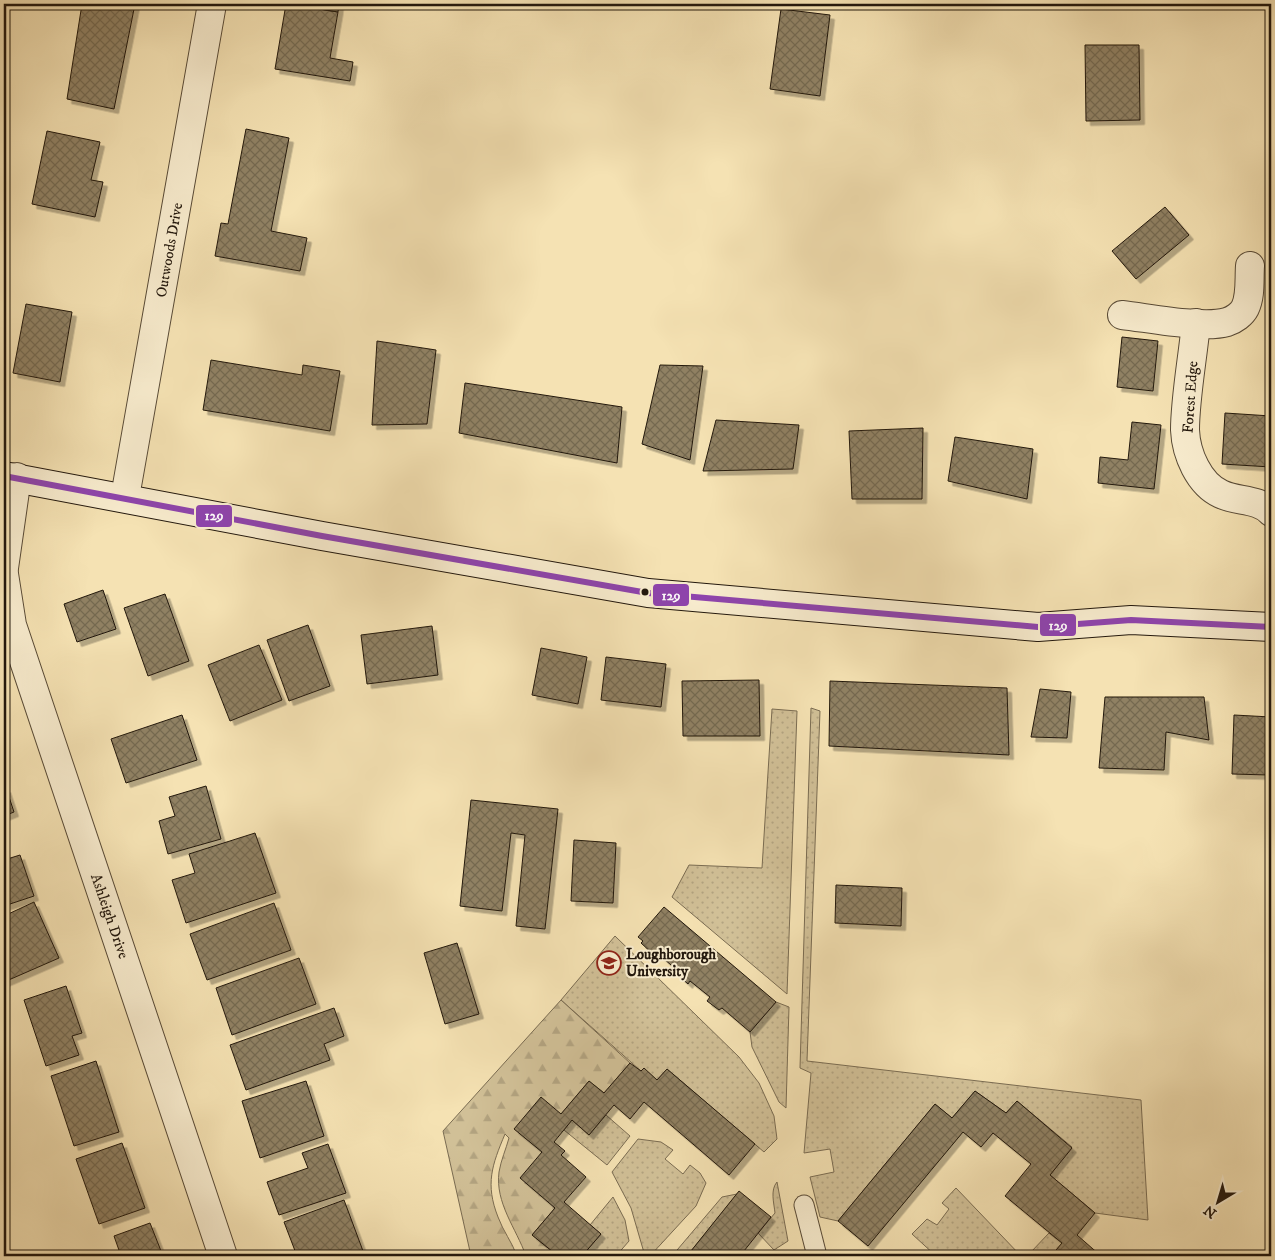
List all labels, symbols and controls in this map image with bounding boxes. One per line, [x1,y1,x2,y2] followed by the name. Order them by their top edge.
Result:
[152,201,187,299] street label: Outwoods Drive
[1178,360,1203,434] street label: Forest Edge
[195,504,233,528] line badge: 129
[204,507,224,525] text: 129
[652,583,690,607] line badge: 129
[640,587,650,597] unlabelled marker
[661,587,681,605] text: 129
[1039,613,1077,637] line badge: 129
[1048,617,1068,635] text: 129
[86,871,133,961] street label: Ashleigh Drive
[626,945,716,981] place label: Loughborough University
[596,950,622,976] school or university icon: Loughborough University
[1192,1178,1242,1228] north arrow
[1200,1201,1221,1222] text: N

